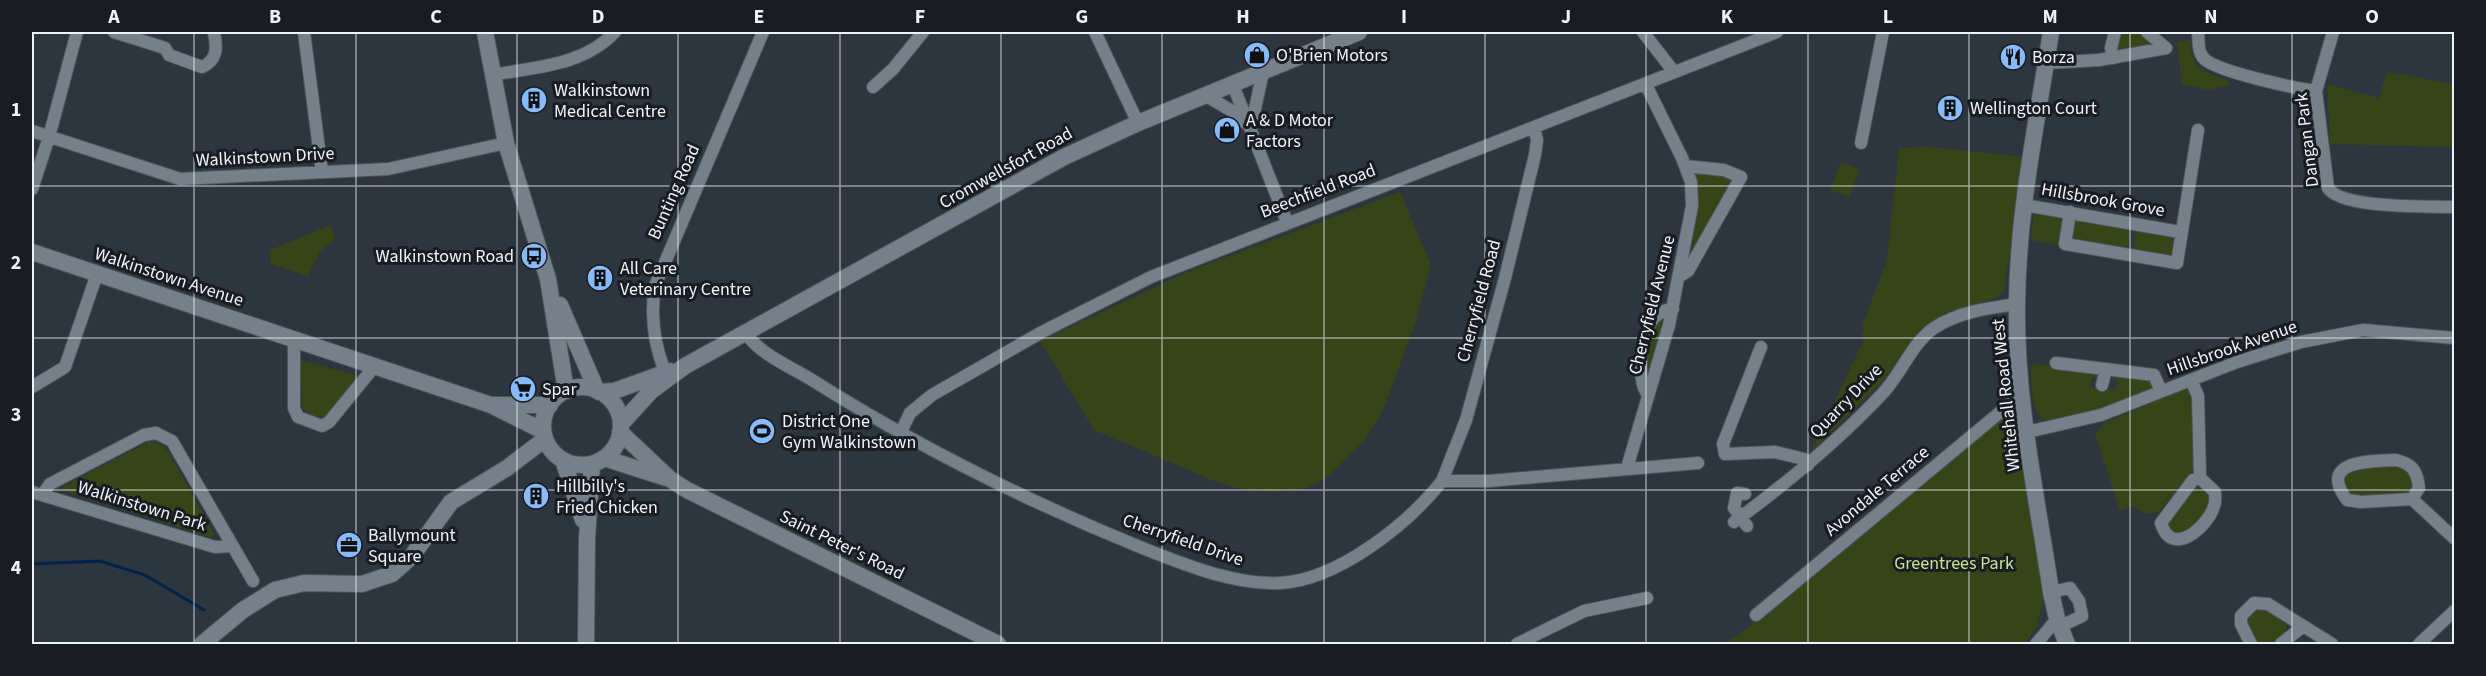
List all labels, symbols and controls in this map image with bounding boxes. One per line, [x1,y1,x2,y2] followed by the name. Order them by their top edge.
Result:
[107,3,120,31] text: A
[269,3,281,31] text: B
[430,3,442,31] text: C
[592,3,604,31] text: D
[754,3,764,31] text: E
[915,3,925,31] text: F
[1076,3,1088,31] text: G
[1236,3,1250,31] text: H
[1401,3,1407,31] text: I
[1561,3,1571,31] text: J
[1721,3,1734,31] text: K
[1883,3,1893,31] text: L
[2042,3,2058,31] text: M
[2204,3,2218,31] text: N
[2365,3,2379,31] text: O
[1242,40,1272,70] shop icon: O'Brien Motors
[1998,42,2028,72] restaurant icon: Borza
[1276,43,1388,68] place label: O'Brien Motors
[2032,45,2075,70] place label: Borza
[554,78,666,124] place label: Walkinstown Medical Centre
[519,85,549,115] building icon: Walkinstown Medical Centre
[2289,91,2325,189] street label: Dangan Park
[1935,93,1965,123] building icon: Wellington Court
[11,96,21,124] text: 1
[1970,96,2097,121] place label: Wellington Court
[1246,108,1334,154] place label: A & D Motor Factors
[1212,115,1242,145] shop icon: A & D Motor Factors
[935,121,1077,215] street label: Cromwellsfort Road
[642,140,706,244] street label: Bunting Road
[195,141,335,173] street label: Walkinstown Drive
[1257,157,1379,225] street label: Beechfield Road
[2039,177,2167,223] street label: Hillsbrook Grove
[1623,233,1681,377] street label: Cherryfield Avenue
[1451,237,1507,365] street label: Cherryfield Road
[91,241,247,313] street label: Walkinstown Avenue
[519,241,549,271] bus stop icon: Walkinstown Road
[376,244,514,269] place label: Walkinstown Road
[11,249,21,277] text: 2
[620,256,751,302] place label: All Care Veterinary Centre
[585,263,615,293] building icon: All Care Veterinary Centre
[2163,314,2301,382] street label: Hillsbrook Avenue
[1986,317,2026,473] street label: Whitehall Road West
[1804,358,1888,444] street label: Quarry Drive
[508,374,538,404] supermarket icon: Spar
[542,377,577,402] place label: Spar
[11,401,21,429] text: 3
[782,409,916,455] place label: District One Gym Walkinstown
[747,416,777,446] sports icon: District One Gym Walkinstown
[1820,440,1935,542] street label: Avondale Terrace
[556,474,658,520] place label: Hillbilly's Fried Chicken
[75,475,210,537] street label: Walkinstown Park
[521,481,551,511] building icon: Hillbilly's Fried Chicken
[775,504,909,586] street label: Saint Peter's Road
[1119,508,1247,572] street label: Cherryfield Drive
[368,523,456,569] place label: Ballymount Square
[334,530,364,560] office icon: Ballymount Square
[1894,551,2014,576] park label: Greentrees Park
[11,554,22,582] text: 4

